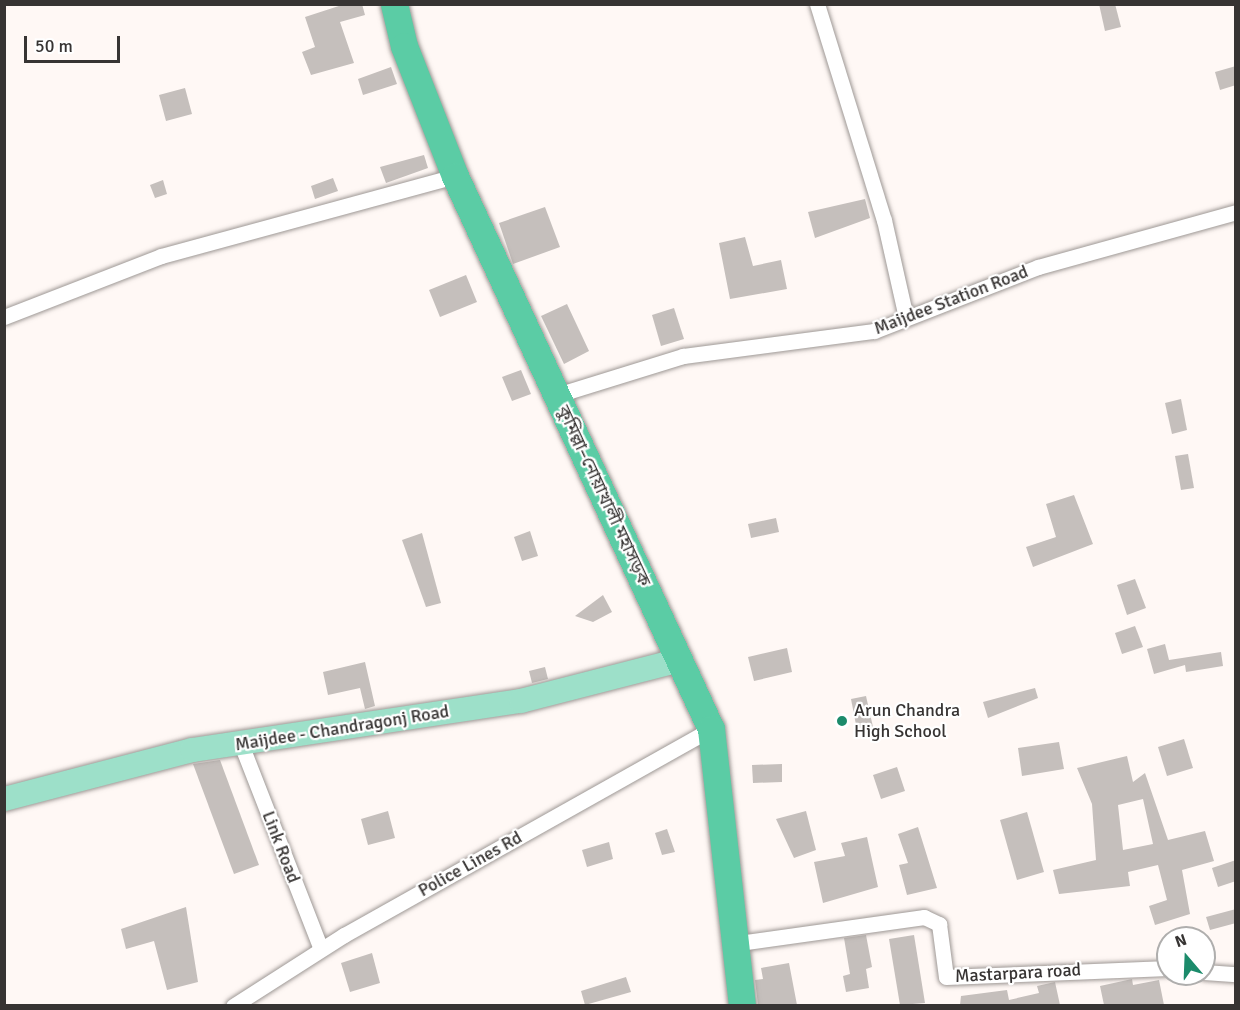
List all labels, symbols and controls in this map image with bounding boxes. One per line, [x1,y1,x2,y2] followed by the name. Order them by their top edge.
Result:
[27,24,123,62] scale bar
[35,35,73,57] text: 50 m
[871,261,1031,339] street label: Maijdee Station Road
[553,402,655,590] street label: কুমিল্লা–নোয়াখালী মহাসড়ক
[234,700,450,756] street label: Maijdee - Chandragonj Road
[854,700,960,742] place label: Arun Chandra High School
[835,714,849,728] marker: Arun Chandra High School
[257,808,305,886] street label: Link Road
[414,827,526,901] street label: Police Lines Rd
[1156,926,1216,986] north arrow
[1172,930,1189,952] text: N
[954,959,1082,987] street label: Mastarpara road

